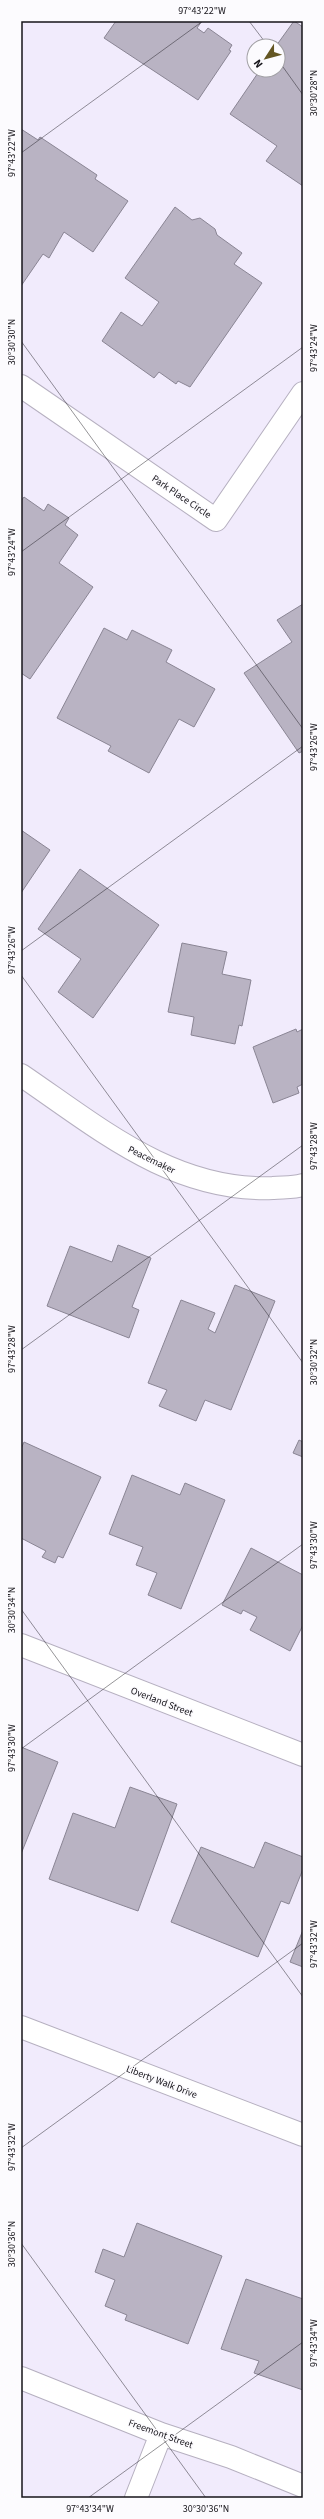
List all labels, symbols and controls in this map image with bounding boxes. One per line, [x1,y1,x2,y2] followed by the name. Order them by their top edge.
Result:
[178,4,226,18] text: 97°43'22"W
[246,38,286,78] north arrow
[250,56,267,71] text: N
[307,70,321,116] text: 30°30'28"N
[5,129,19,177] text: 97°43'22"W
[5,319,19,365] text: 30°30'30"N
[307,324,321,372] text: 97°43'24"W
[149,472,214,522] street label: Park Place Circle
[5,528,19,576] text: 97°43'24"W
[307,723,321,771] text: 97°43'26"W
[5,926,19,974] text: 97°43'26"W
[307,1122,321,1170] text: 97°43'28"W
[126,1142,178,1178] street label: Peacemaker
[5,1325,19,1373] text: 97°43'28"W
[307,1339,321,1385] text: 30°30'32"N
[307,1521,321,1569] text: 97°43'30"W
[5,1587,19,1633] text: 30°30'34"N
[129,1684,195,1720] street label: Overland Street
[5,1724,19,1772] text: 97°43'30"W
[307,1920,321,1968] text: 97°43'32"W
[124,2062,199,2102] street label: Liberty Walk Drive
[5,2123,19,2171] text: 97°43'32"W
[5,2221,19,2267] text: 30°30'36"N
[307,2319,321,2367] text: 97°43'34"W
[126,2416,195,2452] street label: Freemont Street
[66,2502,114,2516] text: 97°43'34"W
[183,2502,229,2516] text: 30°30'36"N

